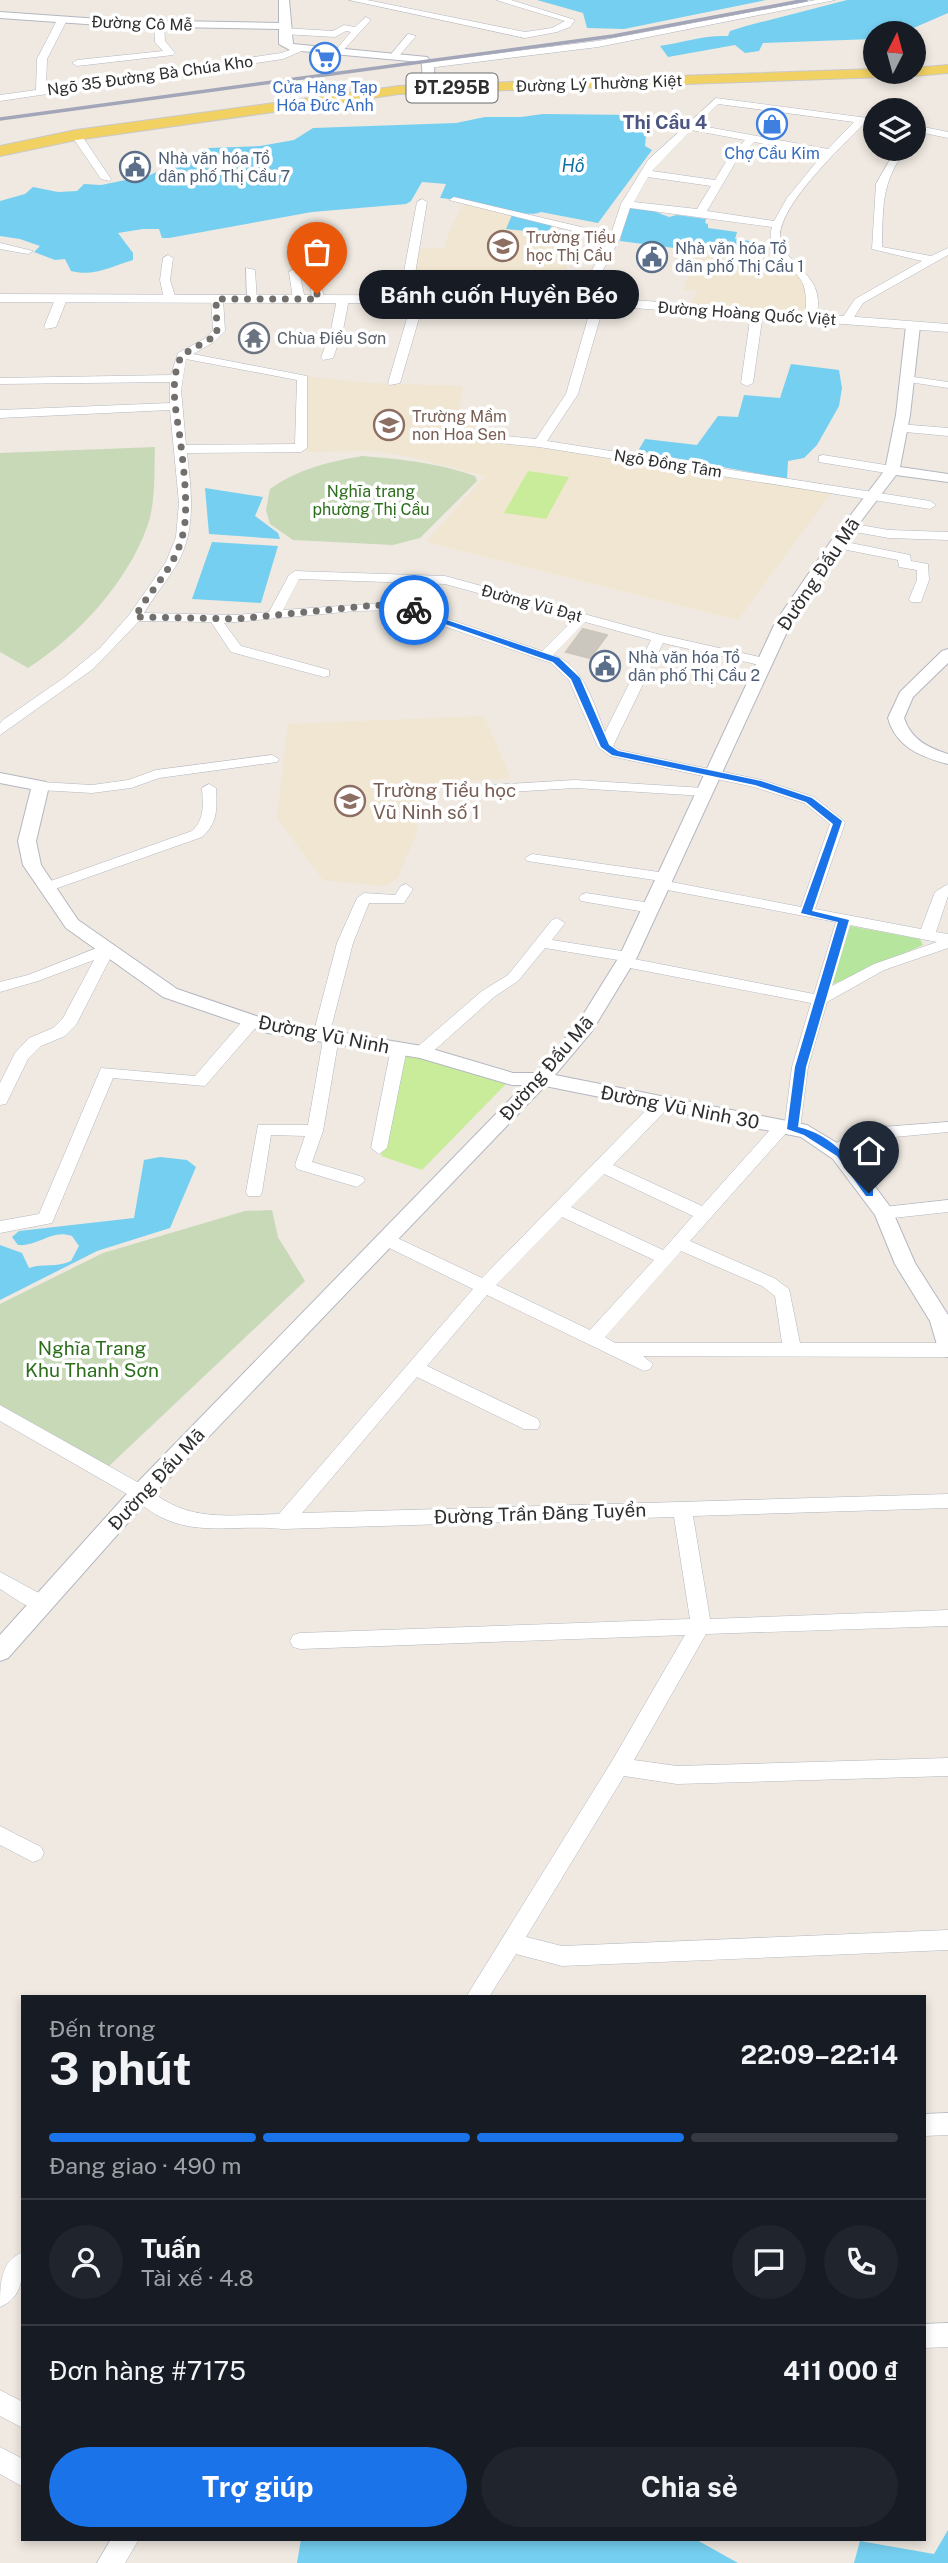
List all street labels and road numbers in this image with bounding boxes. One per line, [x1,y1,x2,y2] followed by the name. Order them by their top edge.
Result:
[91,12,193,35] street label: Đường Cô Mễ
[46,52,254,99] street label: Ngõ 35 Đường Bà Chúa Kho
[516,71,683,96] street label: Đường Lý Thường Kiệt
[406,74,498,102] road number: ĐT.295B
[657,298,837,329] street label: Đường Hoàng Quốc Việt
[613,446,723,481] street label: Ngõ Đồng Tâm
[772,514,864,634] street label: Đường Đấu Mã
[479,581,584,626] street label: Đường Vũ Đạt
[256,1010,392,1058] street label: Đường Vũ Ninh
[495,1011,597,1125] street label: Đường Đấu Mã
[599,1081,761,1133] street label: Đường Vũ Ninh 30
[103,1424,209,1534] street label: Đường Đấu Mã
[433,1498,647,1528] street label: Đường Trần Đăng Tuyển

